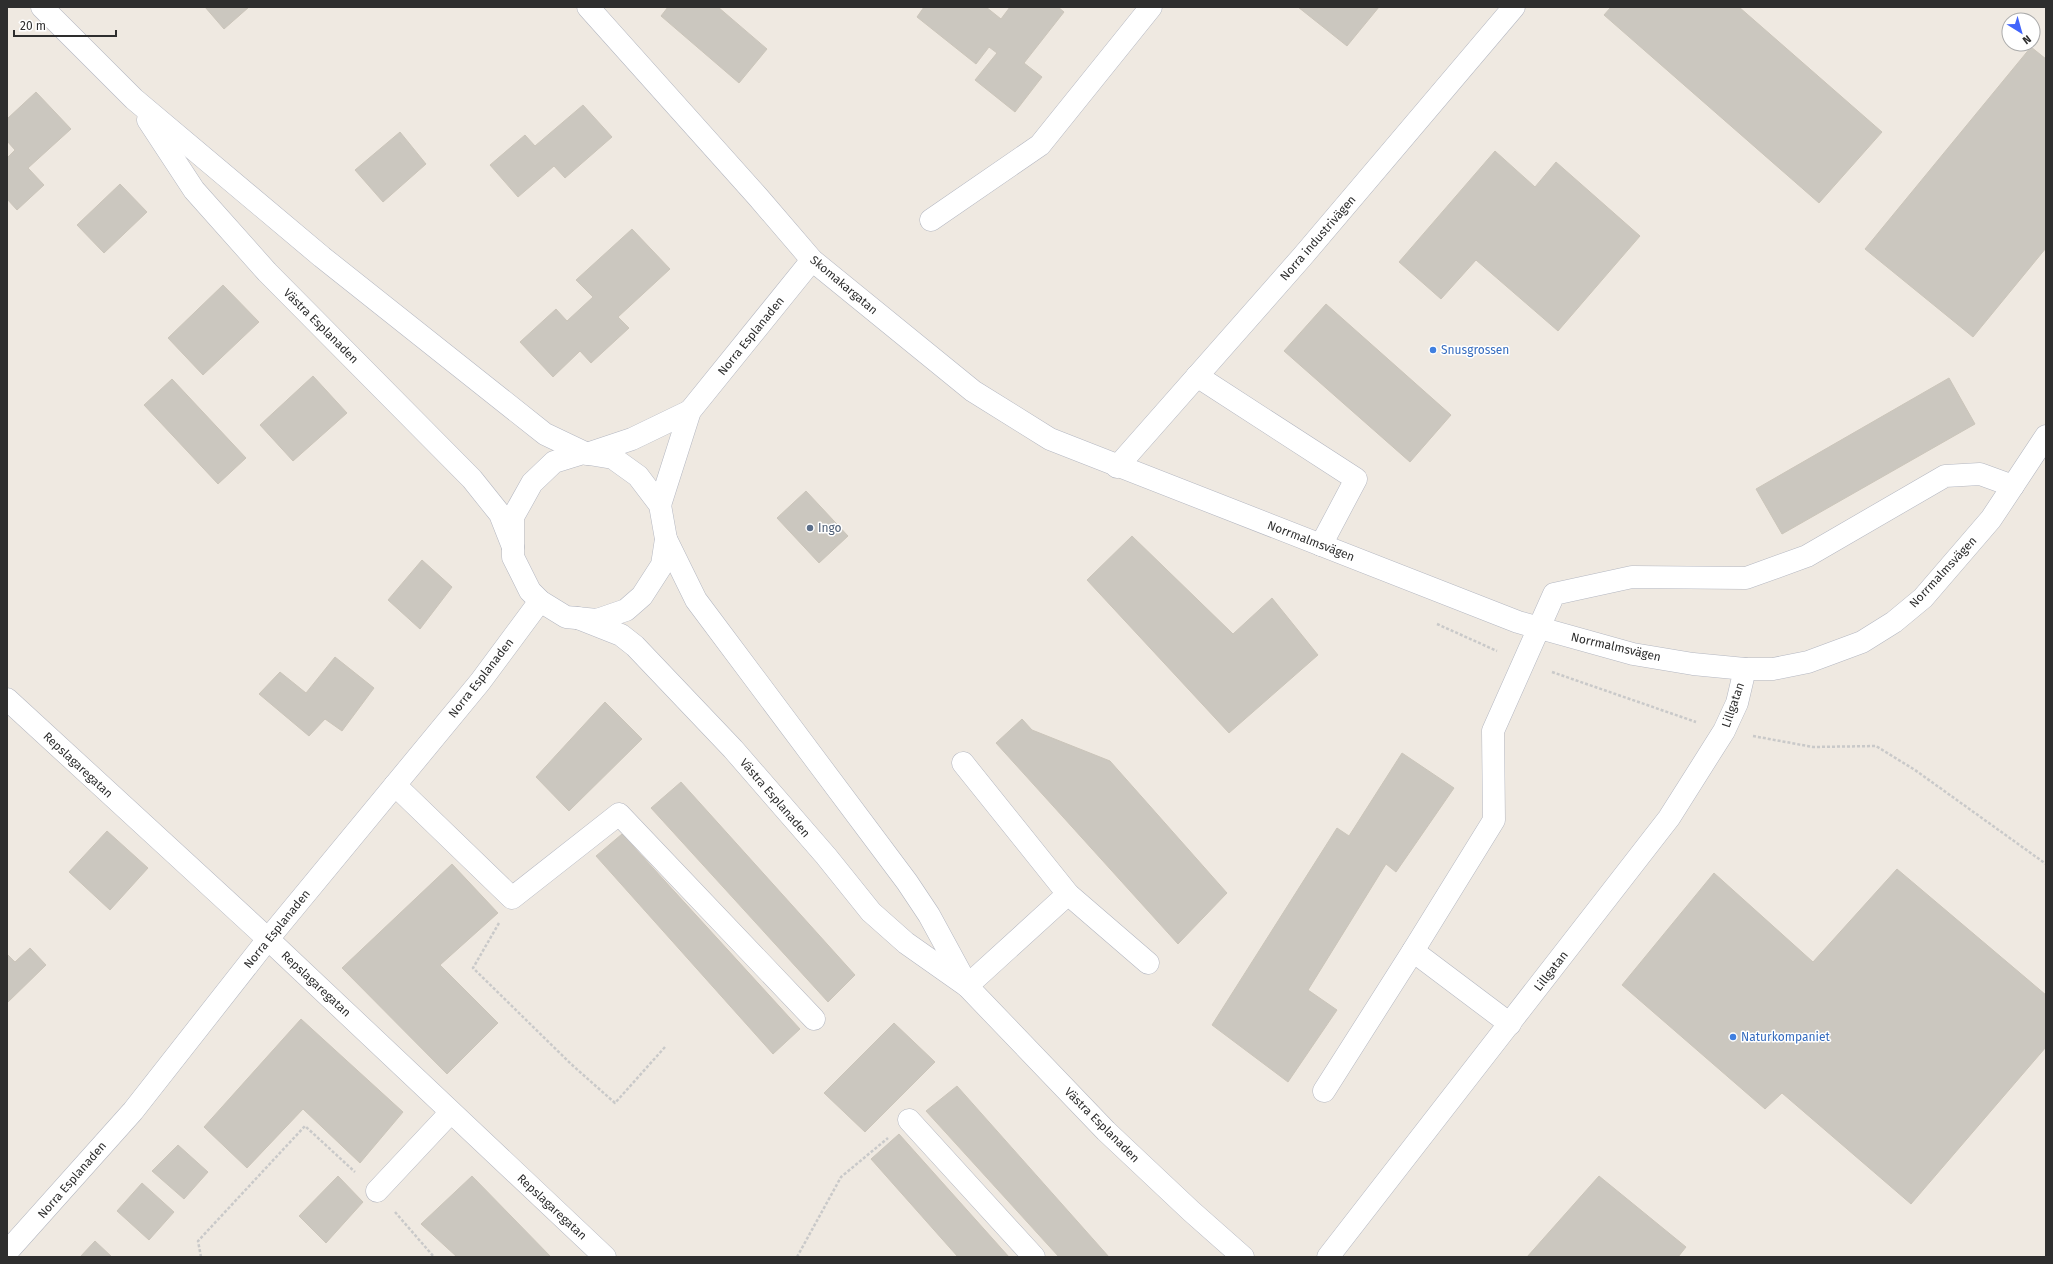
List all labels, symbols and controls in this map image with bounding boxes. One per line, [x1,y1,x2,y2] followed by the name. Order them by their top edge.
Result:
[14,12,116,38] scale bar
[2001,12,2041,52] north arrow
[20,19,46,33] text: 20 m
[2020,32,2034,47] text: N
[1277,193,1359,283] street label: Norra industrivägen
[807,253,881,317] street label: Skomakargatan
[281,286,361,366] street label: Västra Esplanaden
[715,294,787,378] street label: Norra Esplanaden
[1441,343,1509,357] place label: Snusgrossen
[1428,345,1438,355] marker: Snusgrossen
[1265,518,1357,564] street label: Norrmalmsvägen
[818,521,842,535] place label: Ingo
[805,523,815,533] marker: Ingo
[1906,534,1980,610] street label: Norrmalmsvägen
[1570,630,1662,664] street label: Norrmalmsvägen
[446,635,516,721] street label: Norra Esplanaden
[1719,681,1747,729] street label: Lillgatan
[40,729,116,801] street label: Repslagaregatan
[737,756,813,840] street label: Västra Esplanaden
[241,887,313,971] street label: Norra Esplanaden
[278,948,354,1020] street label: Repslagaregatan
[1531,948,1571,994] street label: Lillgatan
[1741,1030,1830,1044] place label: Naturkompaniet
[1728,1032,1738,1042] marker: Naturkompaniet
[1062,1085,1142,1165] street label: Västra Esplanaden
[35,1139,109,1221] street label: Norra Esplanaden
[514,1171,590,1243] street label: Repslagaregatan

